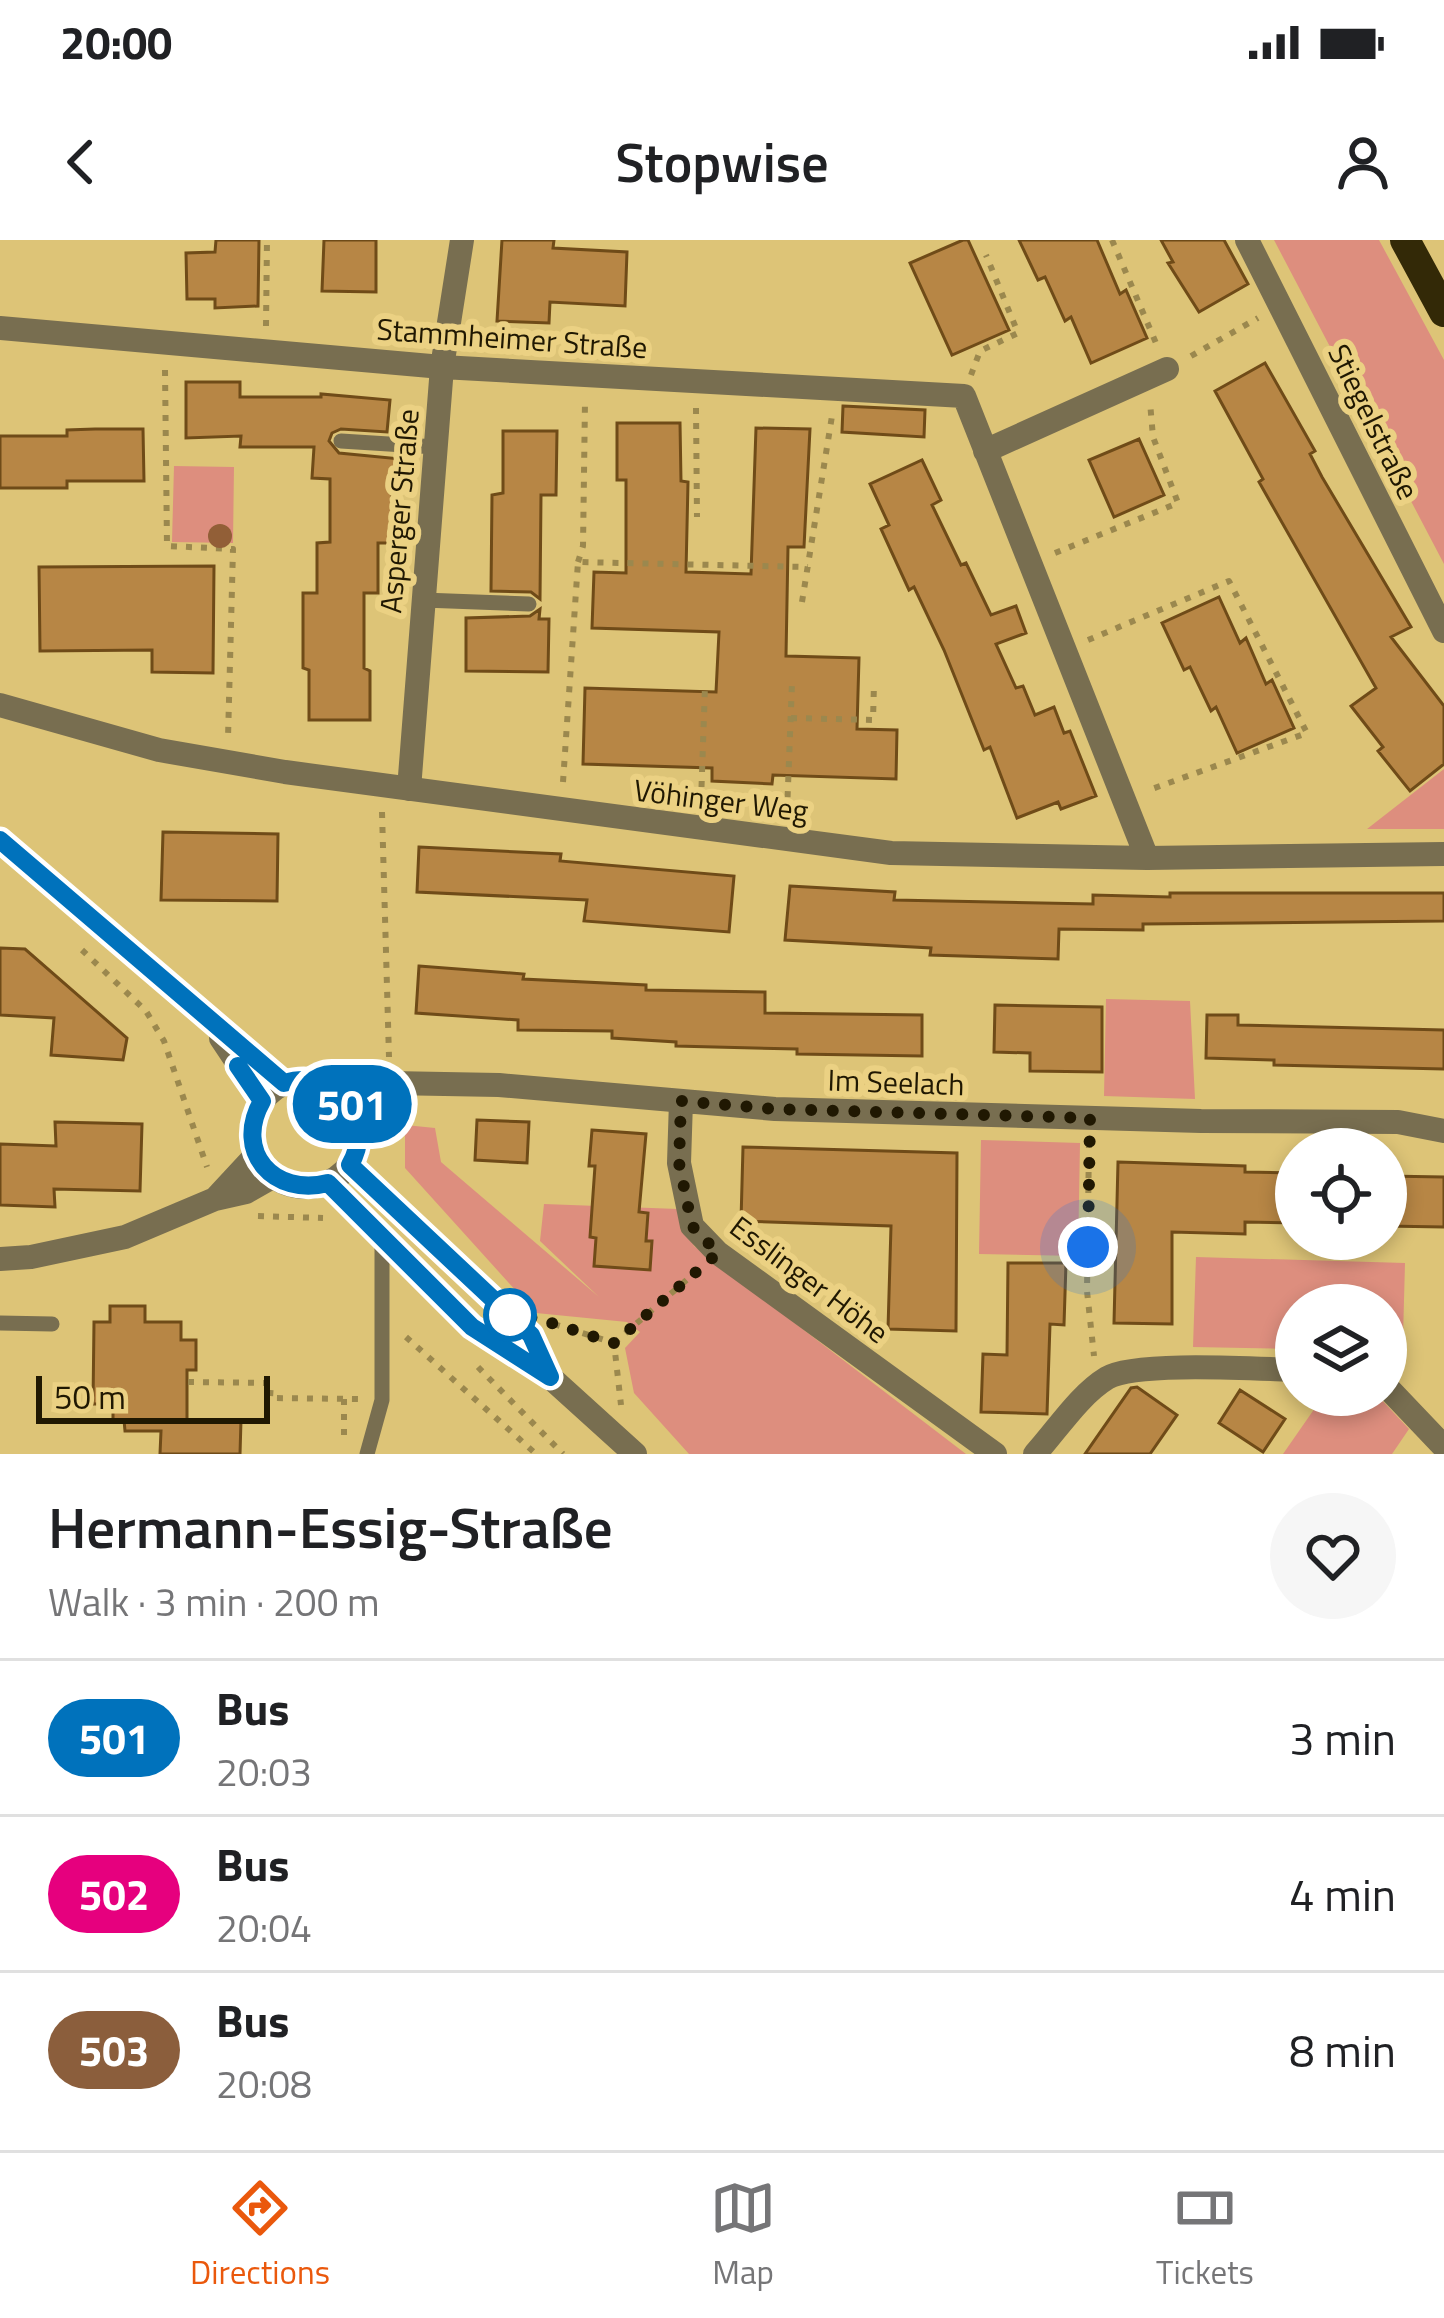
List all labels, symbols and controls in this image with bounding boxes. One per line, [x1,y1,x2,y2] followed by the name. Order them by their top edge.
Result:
[60,8,172,76] text: 20:00
[615,121,829,203] text: Stopwise
[48,129,114,195] icon: back
[1330,129,1396,195] icon: person
[375,306,649,370] street label: Stammheimer Straße
[1316,336,1431,507] street label: Stiegelstraße
[367,407,431,615] street label: Asperger Straße
[631,767,811,834] street label: Vöhinger Weg
[827,1057,965,1107] street label: Im Seelach
[283,1065,421,1143] line badge: 501
[317,1072,387,1136] text: 501
[1275,1128,1407,1416] map controls
[1275,1128,1407,1260] button: locate
[720,1204,899,1354] street label: Esslinger Höhe
[1058,1217,1118,1277] your location
[1275,1284,1407,1416] button: layers
[485,1290,535,1340] unlabelled marker
[36,1370,270,1423] scale bar
[54,1372,126,1422] text: 50 m
[48,1483,613,1570] text: Hermann-Essig-Straße
[1270,1493,1396,1619] button: heart
[48,1572,380,1631] text: Walk · 3 min · 200 m
[216,1674,290,1742] text: Bus
[1289,1704,1396,1772] text: 3 min
[79,1706,149,1770] text: 501
[216,1742,312,1801] text: 20:03
[216,1830,290,1898] text: Bus
[1289,1860,1396,1928] text: 4 min
[79,1862,149,1926] text: 502
[216,1898,312,1957] text: 20:04
[216,1986,290,2054] text: Bus
[1289,2016,1396,2084] text: 8 min
[79,2018,149,2082] text: 503
[216,2054,312,2113] text: 20:08
[190,2175,330,2297] tab: Directions
[710,2175,776,2297] tab: Map
[1156,2175,1254,2297] tab: Tickets

